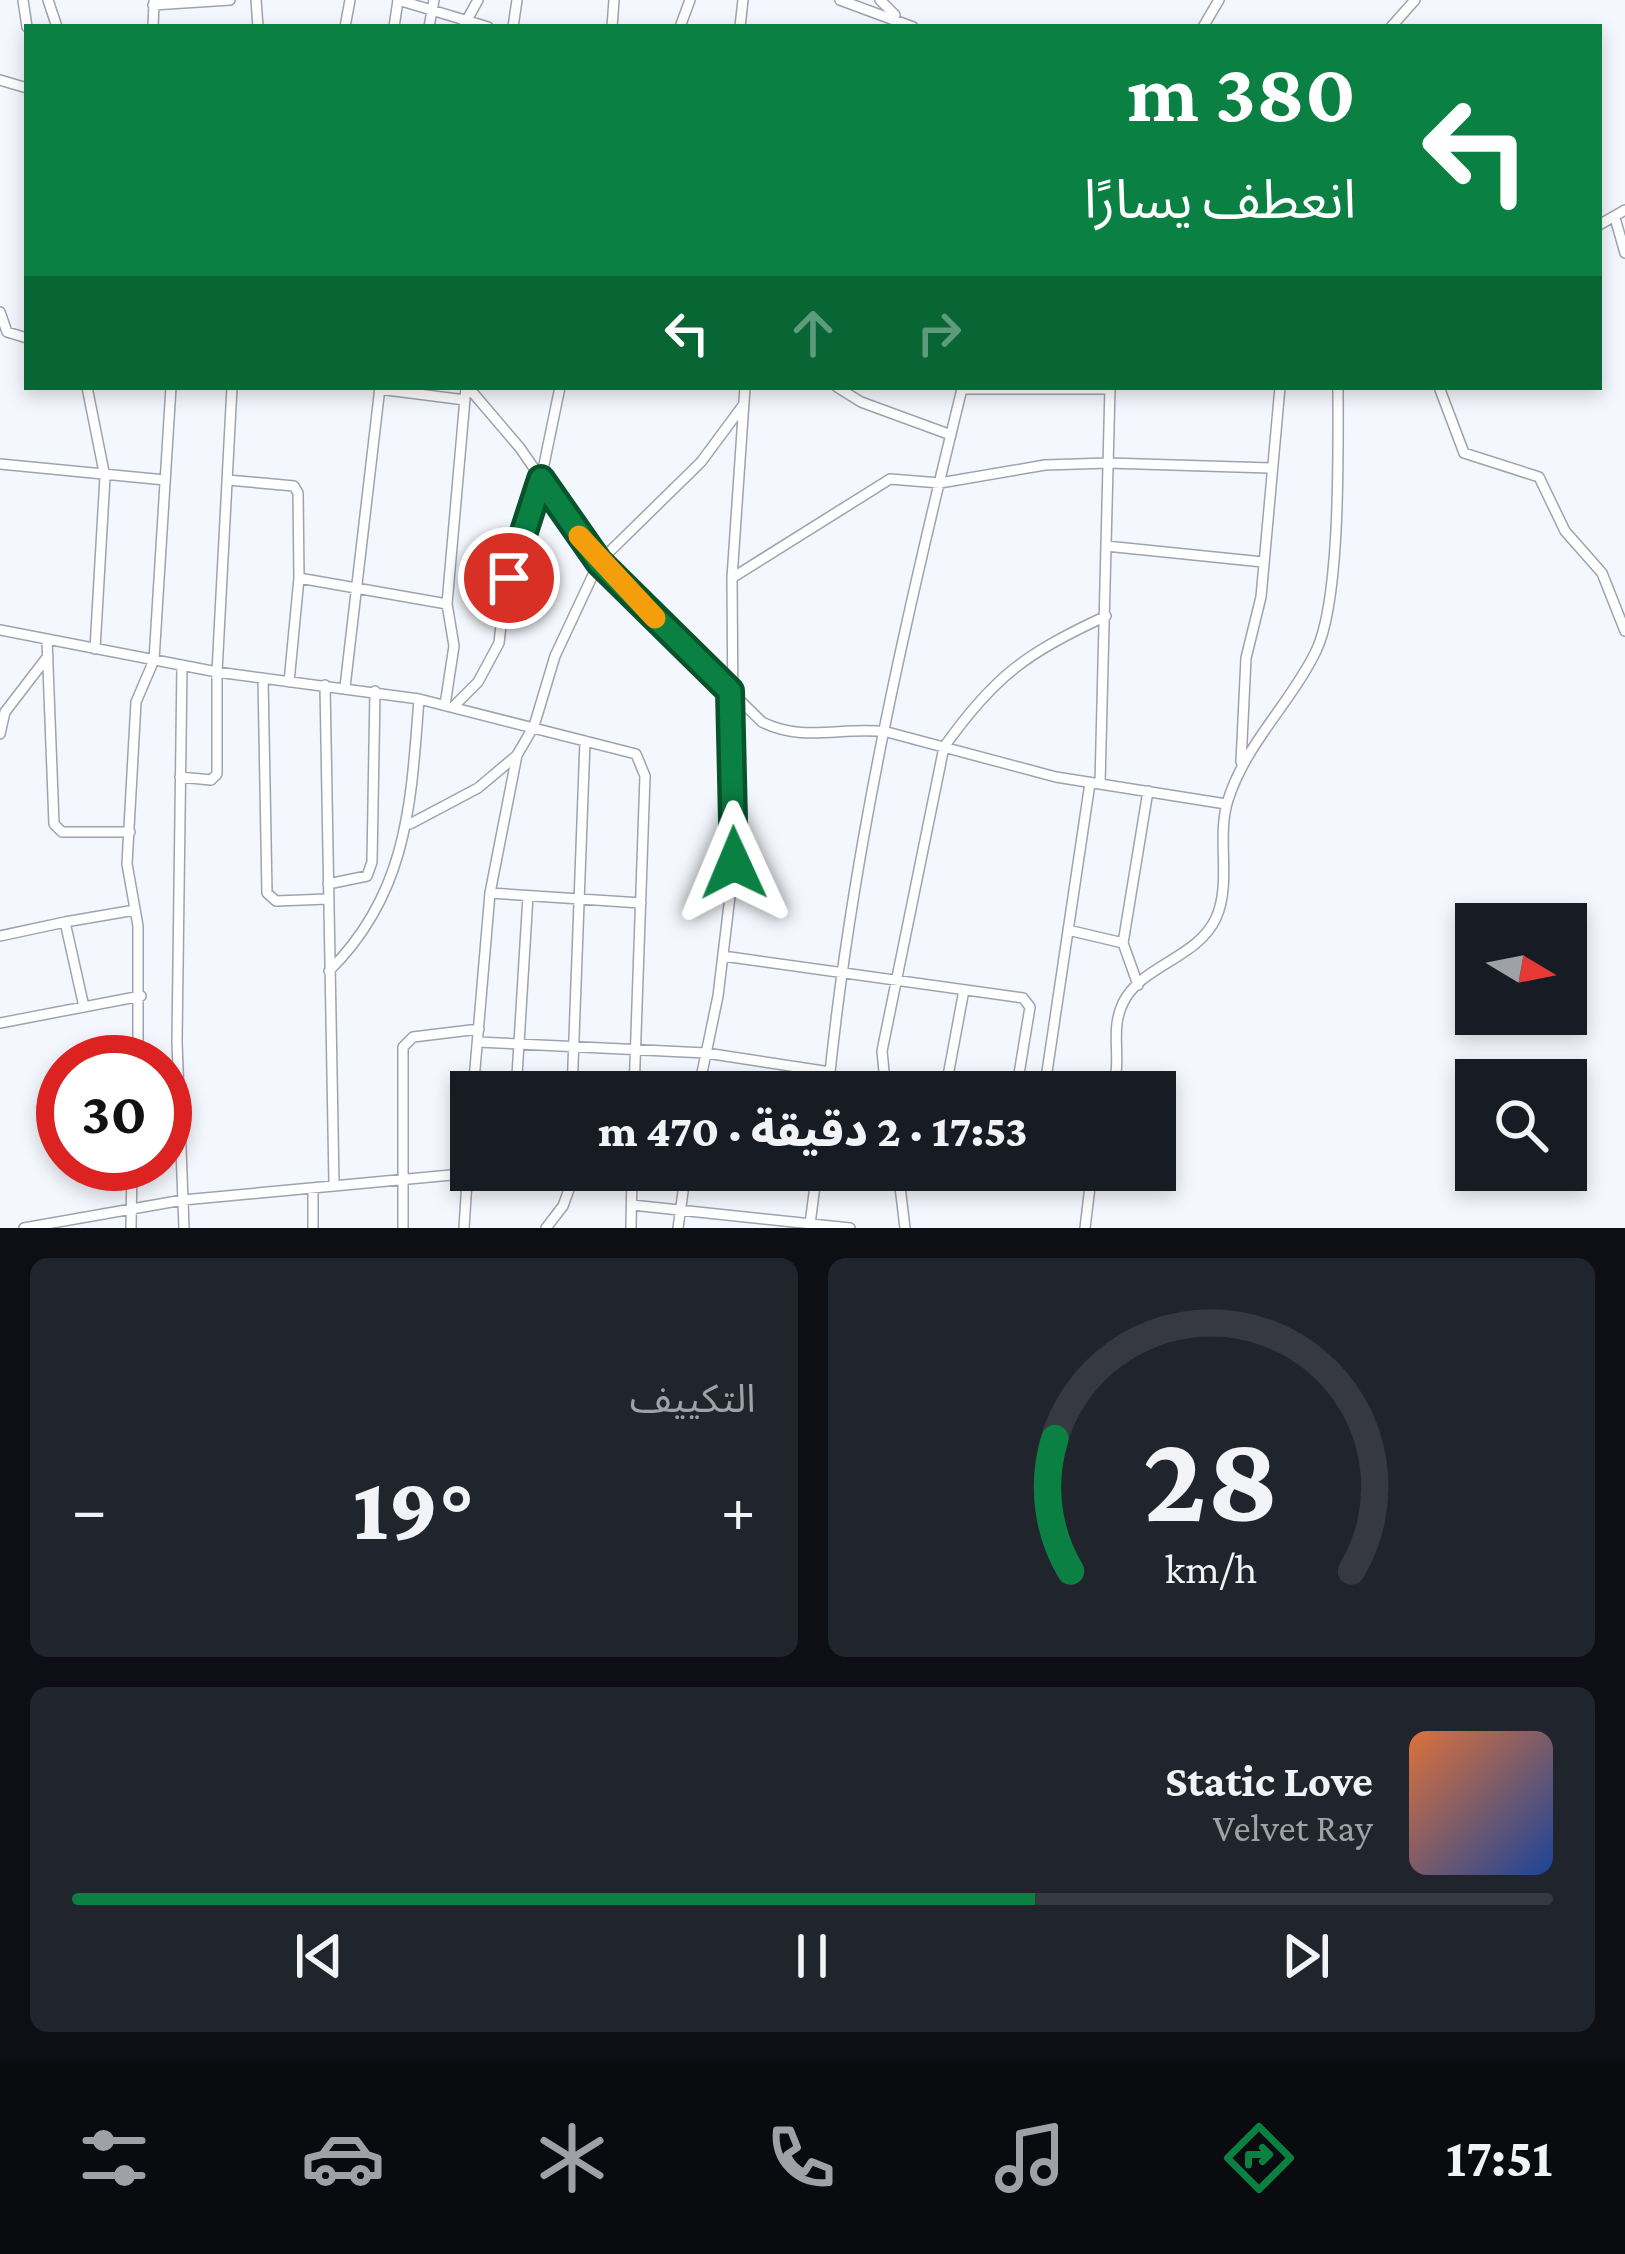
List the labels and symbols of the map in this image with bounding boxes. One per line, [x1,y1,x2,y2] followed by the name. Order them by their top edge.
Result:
[458,527,560,629] pin
[671,800,797,926] position arrow
[1455,903,1587,1035] north arrow
[36,1035,192,1191] speed limit sign: 30

